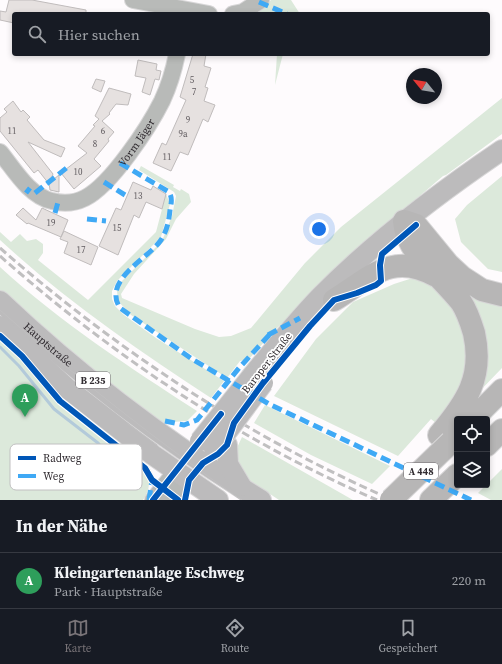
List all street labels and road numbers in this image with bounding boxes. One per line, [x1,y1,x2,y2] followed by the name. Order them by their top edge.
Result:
[114,115,158,170] street label: Vorm Jäger
[20,319,76,370] street label: Hauptstraße
[238,329,296,397] street label: Baroper Straße
[76,372,110,388] road number: B 235
[404,463,438,479] road number: A 448

